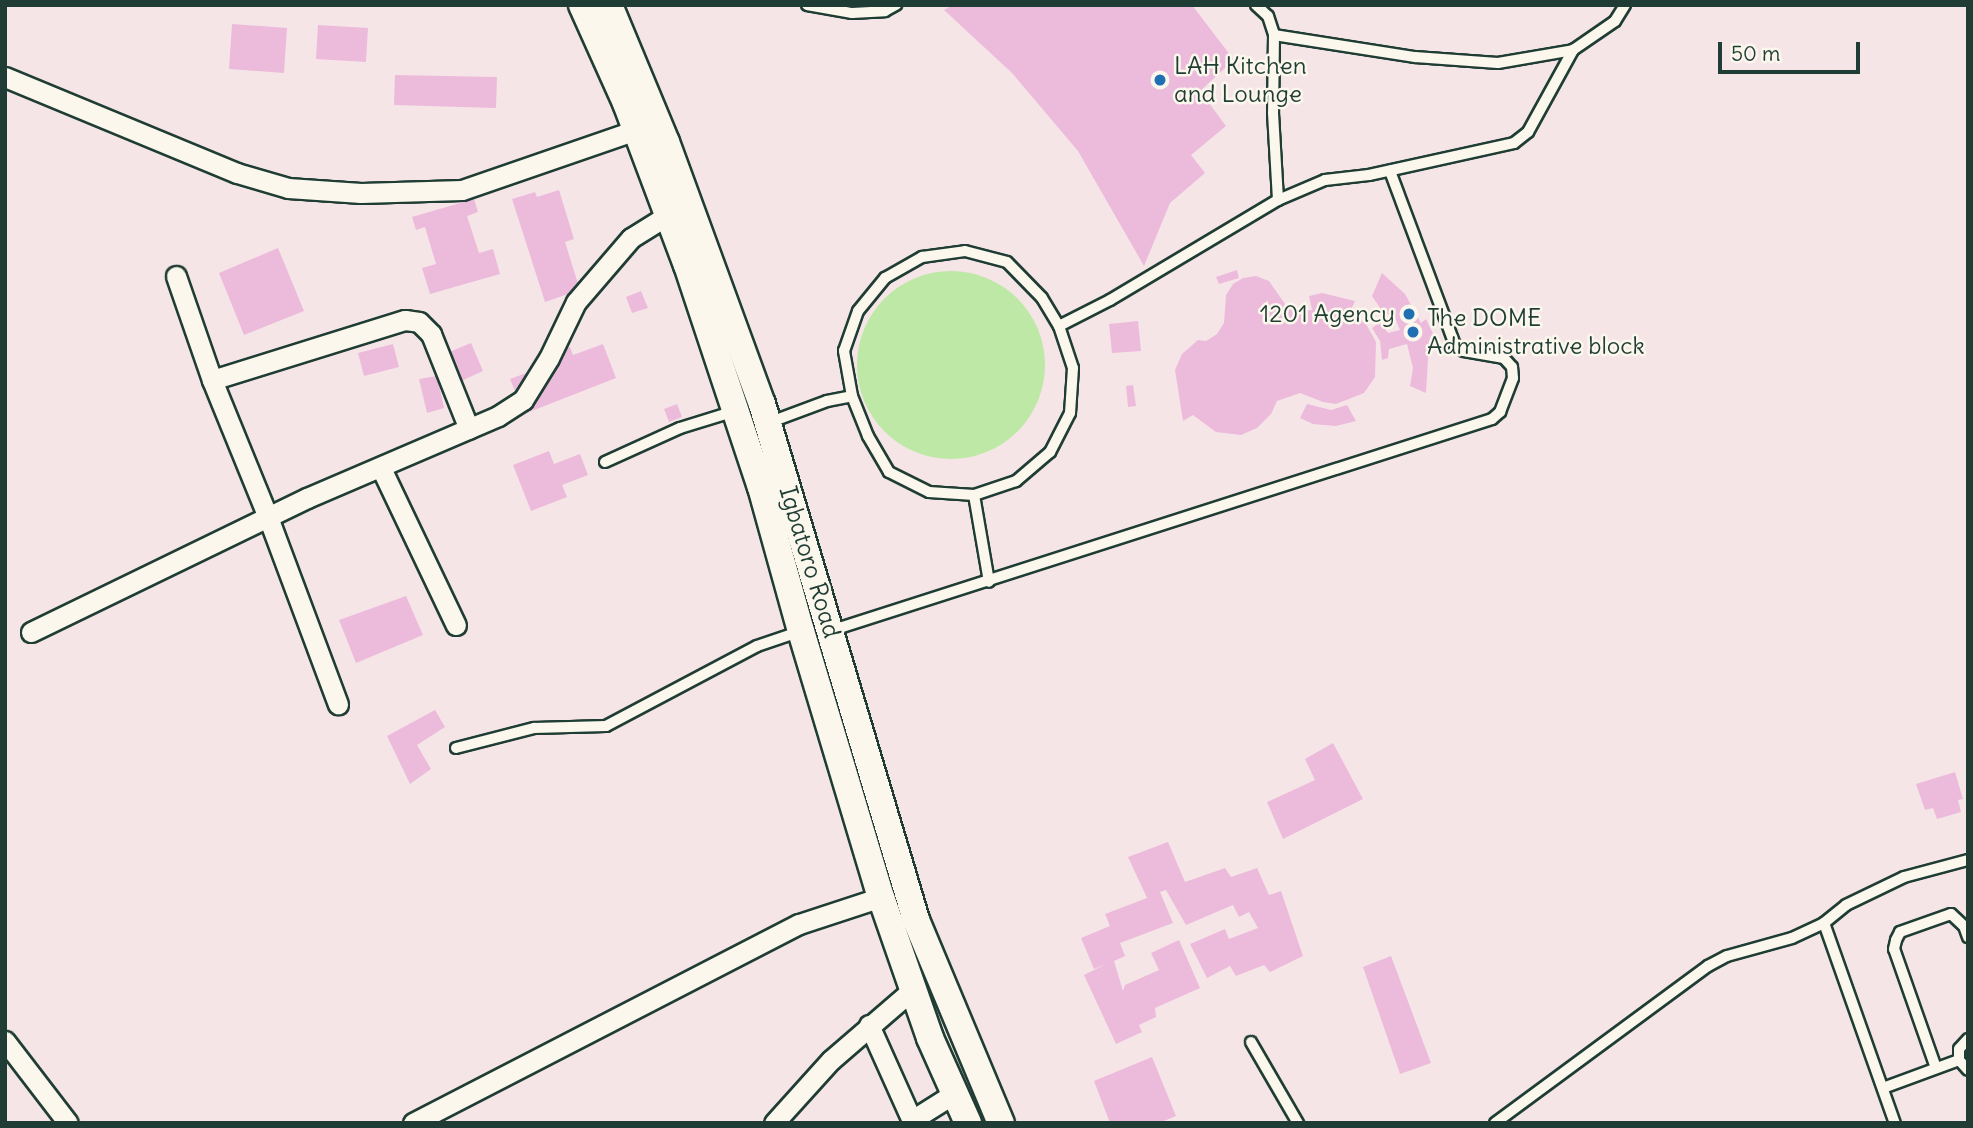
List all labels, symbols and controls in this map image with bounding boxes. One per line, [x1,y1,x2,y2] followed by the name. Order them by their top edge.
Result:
[1721,28,1863,72] scale bar
[1731,40,1780,67] text: 50 m
[1174,52,1307,108] place label: LAH Kitchen and Lounge
[1152,72,1168,88] marker: LAH Kitchen and Lounge
[1260,300,1395,328] place label: 1201 Agency
[1427,304,1645,360] place label: The DOME Administrative block
[1401,306,1417,322] marker: 1201 Agency
[1405,324,1421,340] marker: The DOME Administrative block
[773,483,847,641] street label: Igbatoro Road

